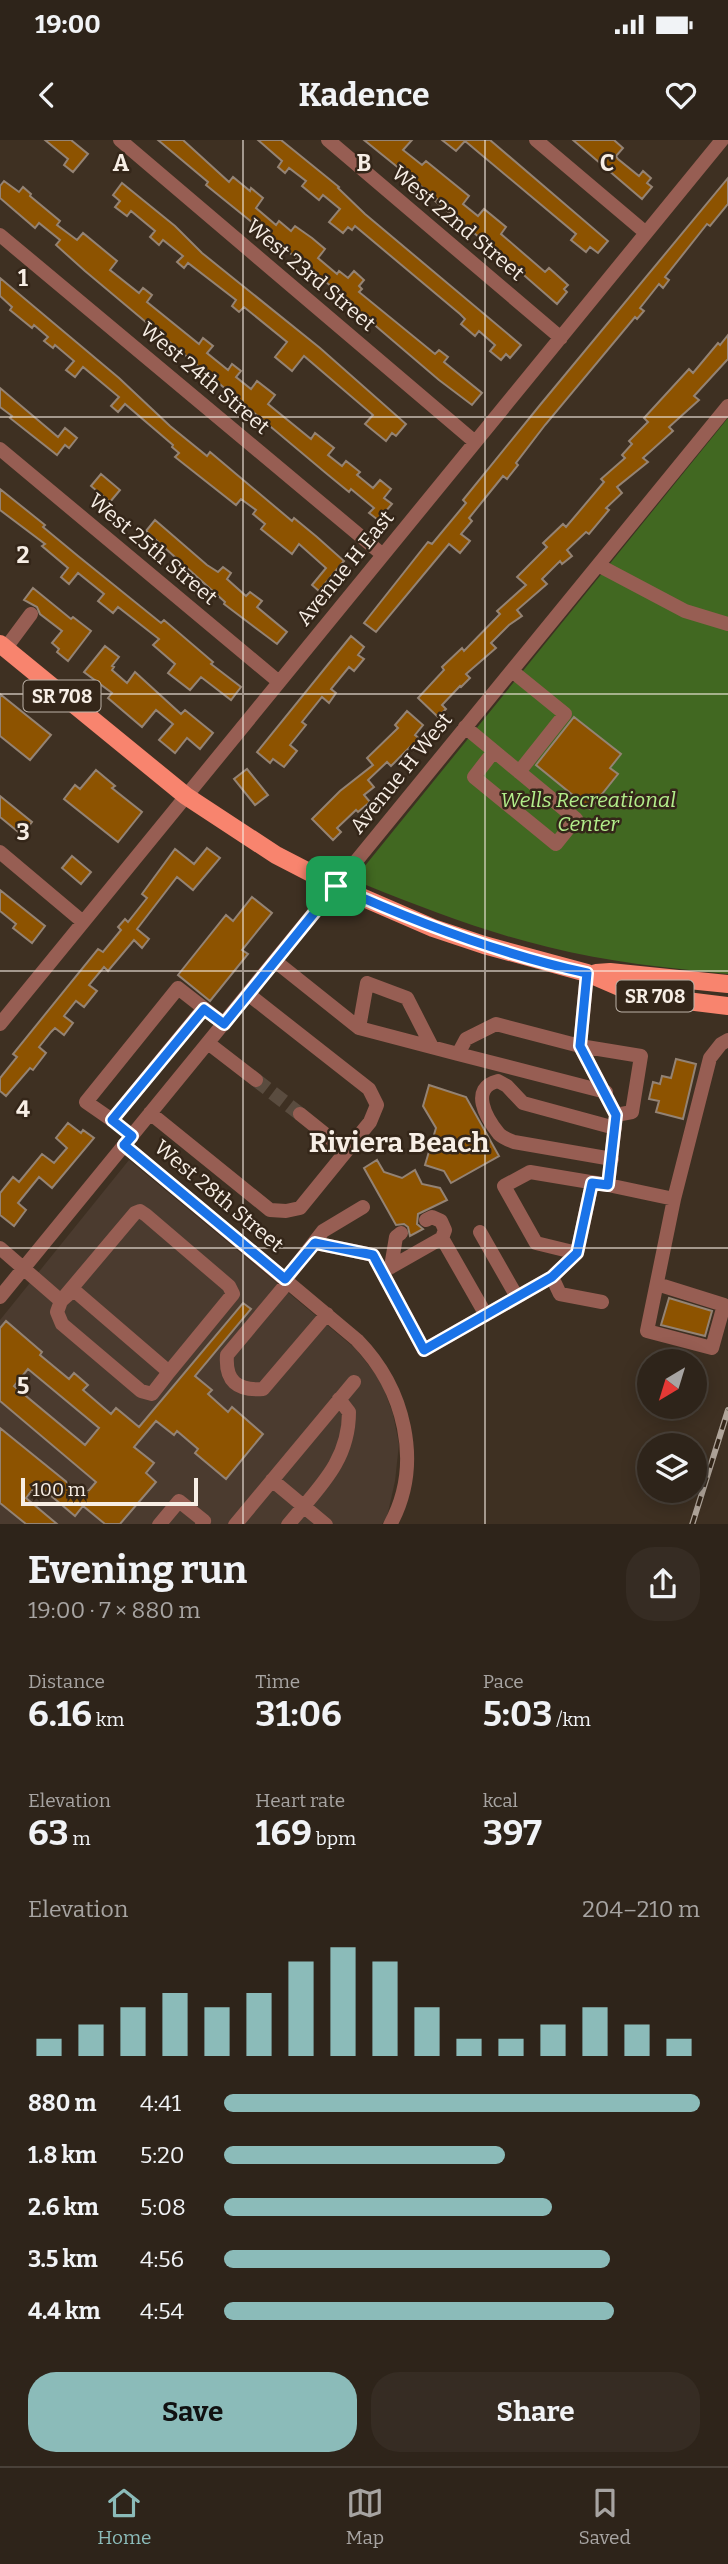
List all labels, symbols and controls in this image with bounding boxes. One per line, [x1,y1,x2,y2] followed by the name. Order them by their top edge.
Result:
[35,9,101,40] text: 19:00
[28,76,66,114] icon: back
[298,76,430,114] text: Kadence
[662,76,700,114] icon: heart
[113,149,130,177] text: A
[357,149,371,177] text: B
[600,149,614,177] text: C
[386,160,530,286] street label: West 22nd Street
[241,213,381,337] street label: West 23rd Street
[18,264,28,292] text: 1
[135,316,275,440] street label: West 24th Street
[83,488,223,611] street label: West 25th Street
[291,505,400,631] street label: Avenue H East
[17,541,30,569] text: 2
[24,680,100,712] road number: SR 708
[344,707,458,839] street label: Avenue H West
[500,787,676,837] park label: Wells Recreational Center
[16,818,30,846] text: 3
[306,856,366,916] pin
[317,867,355,905] icon: arrive
[616,981,694,1012] road number: SR 708
[16,1095,30,1123] text: 4
[309,1126,490,1159] district label: Riviera Beach
[149,1134,289,1258] street label: West 28th Street
[637,1349,707,1419] north arrow
[637,1349,707,1503] map controls
[17,1372,29,1400] text: 5
[637,1433,707,1503] button: layers
[21,1476,198,1507] scale bar
[32,1478,86,1501] text: 100 m
[28,1547,247,1593] text: Evening run
[626,1547,700,1621] button: share
[28,1596,201,1624] text: 19:00 · 7 × 880 m
[28,1670,105,1693] text: Distance
[255,1670,300,1693] text: Time
[483,1670,524,1693] text: Pace
[28,1693,92,1735] text: 6.16
[255,1693,342,1735] text: 31:06
[483,1693,552,1735] text: 5:03
[92,1708,124,1731] text: km
[552,1708,591,1731] text: /km
[28,1789,111,1812] text: Elevation
[255,1789,345,1812] text: Heart rate
[483,1789,518,1812] text: kcal
[28,1812,69,1854] text: 63
[255,1812,312,1854] text: 169
[483,1812,542,1854] text: 397
[69,1827,91,1850] text: m
[312,1827,356,1850] text: bpm
[28,1895,128,1923] text: Elevation
[582,1895,700,1923] text: 204–210 m
[28,2089,96,2117] text: 880 m
[140,2089,181,2117] text: 4:41
[28,2141,97,2169] text: 1.8 km
[140,2141,184,2169] text: 5:20
[28,2193,99,2221] text: 2.6 km
[140,2193,186,2221] text: 5:08
[28,2245,98,2273] text: 3.5 km
[140,2245,184,2273] text: 4:56
[28,2297,100,2325] text: 4.4 km
[140,2297,184,2325] text: 4:54
[28,2372,357,2452] button: Save
[371,2372,700,2452] button: Share
[97,2484,151,2549] tab: Home
[346,2484,384,2549] tab: Map
[579,2484,631,2549] tab: Saved

